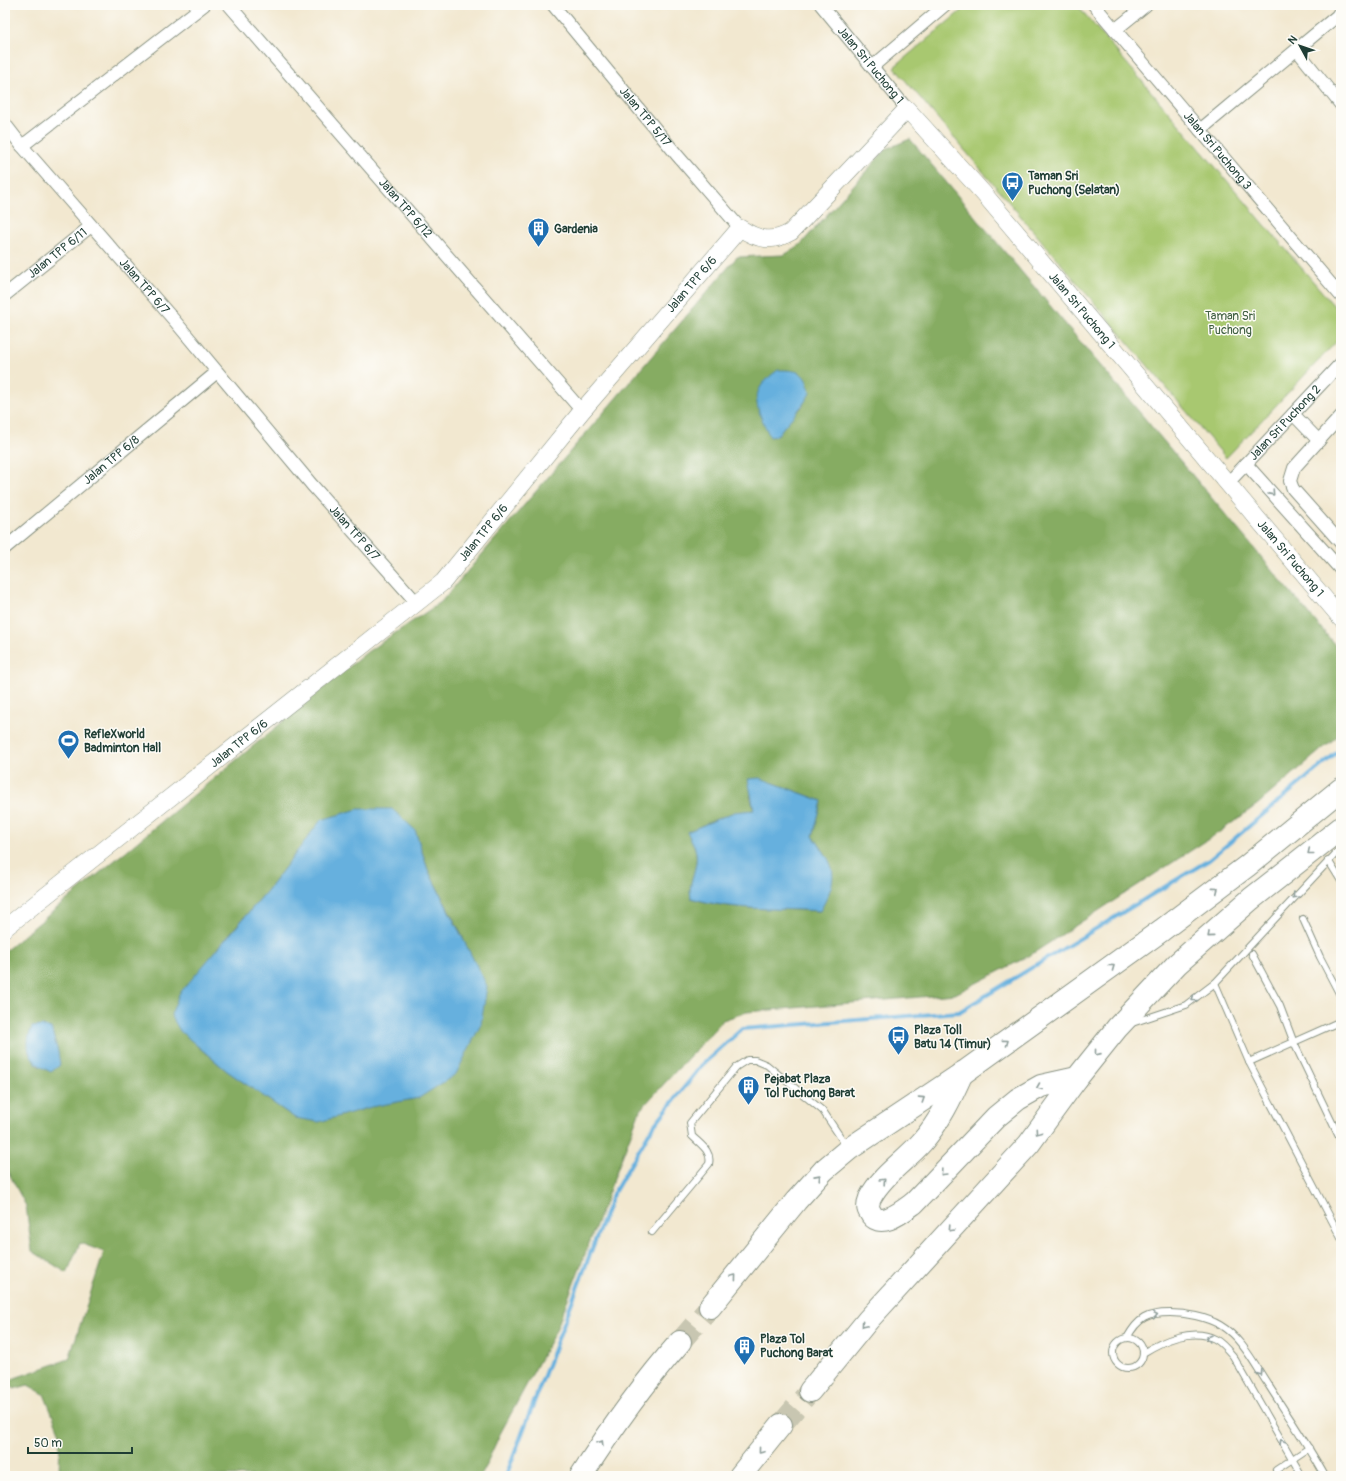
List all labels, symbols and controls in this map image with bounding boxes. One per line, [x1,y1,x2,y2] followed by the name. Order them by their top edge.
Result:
[834,24,907,107] street label: Jalan Sri Puchong 1
[1280,26,1320,66] north arrow
[1285,32,1300,47] text: N
[616,84,675,151] street label: Jalan TPP 5/17
[1180,109,1255,193] street label: Jalan Sri Puchong 3
[1027,169,1120,198] place label: Taman Sri Puchong (Selatan)
[999,170,1025,203] bus stop icon: Taman Sri Puchong (Selatan)
[375,175,435,241] street label: Jalan TPP 6/12
[526,216,552,249] building icon: Gardenia
[554,222,598,237] place label: Gardenia
[25,225,90,282] street label: Jalan TPP 6/11
[663,253,720,316] street label: Jalan TPP 6/6
[116,256,173,318] street label: Jalan TPP 6/7
[1045,269,1118,352] street label: Jalan Sri Puchong 1
[1205,309,1255,338] park label: Taman Sri Puchong
[1246,382,1324,464] street label: Jalan Sri Puchong 2
[80,433,143,488] street label: Jalan TPP 6/8
[1267,488,1274,496] one-way arrow
[456,501,511,565] street label: Jalan TPP 6/6
[326,502,383,564] street label: Jalan TPP 6/7
[1254,517,1327,600] street label: Jalan Sri Puchong 1
[207,716,271,771] street label: Jalan TPP 6/6
[84,727,161,756] place label: RefleXworld Badminton Hall
[56,728,82,761] sports icon: RefleXworld Badminton Hall
[1307,847,1314,854] one-way arrow
[1212,887,1219,895] one-way arrow
[1292,891,1299,899] one-way arrow
[1208,931,1215,938] one-way arrow
[1107,965,1114,972] one-way arrow
[1192,994,1199,1001] one-way arrow
[914,1023,991,1052] place label: Plaza Toll Batu 14 (Timur)
[885,1024,911,1057] bus stop icon: Plaza Toll Batu 14 (Timur)
[1001,1040,1008,1047] one-way arrow
[1094,1048,1101,1055] one-way arrow
[763,1072,856,1101] place label: Pejabat Plaza Tol Puchong Barat
[735,1073,761,1106] building icon: Pejabat Plaza Tol Puchong Barat
[1035,1083,1042,1091] one-way arrow
[918,1097,925,1104] one-way arrow
[1036,1128,1043,1135] one-way arrow
[940,1168,948,1176] one-way arrow
[813,1174,821,1182] one-way arrow
[878,1178,885,1186] one-way arrow
[948,1224,956,1232] one-way arrow
[730,1274,737,1281] one-way arrow
[1152,1311,1158,1319] one-way arrow
[861,1321,868,1328] one-way arrow
[760,1332,834,1361] place label: Plaza Tol Puchong Barat
[732,1333,758,1366] building icon: Plaza Tol Puchong Barat
[1206,1334,1213,1343] one-way arrow
[1255,1369,1263,1376] one-way arrow
[28,1429,132,1455] scale bar
[34,1436,62,1451] text: 50 m
[1280,1439,1287,1446] one-way arrow
[597,1440,604,1447] one-way arrow
[758,1446,765,1453] one-way arrow

